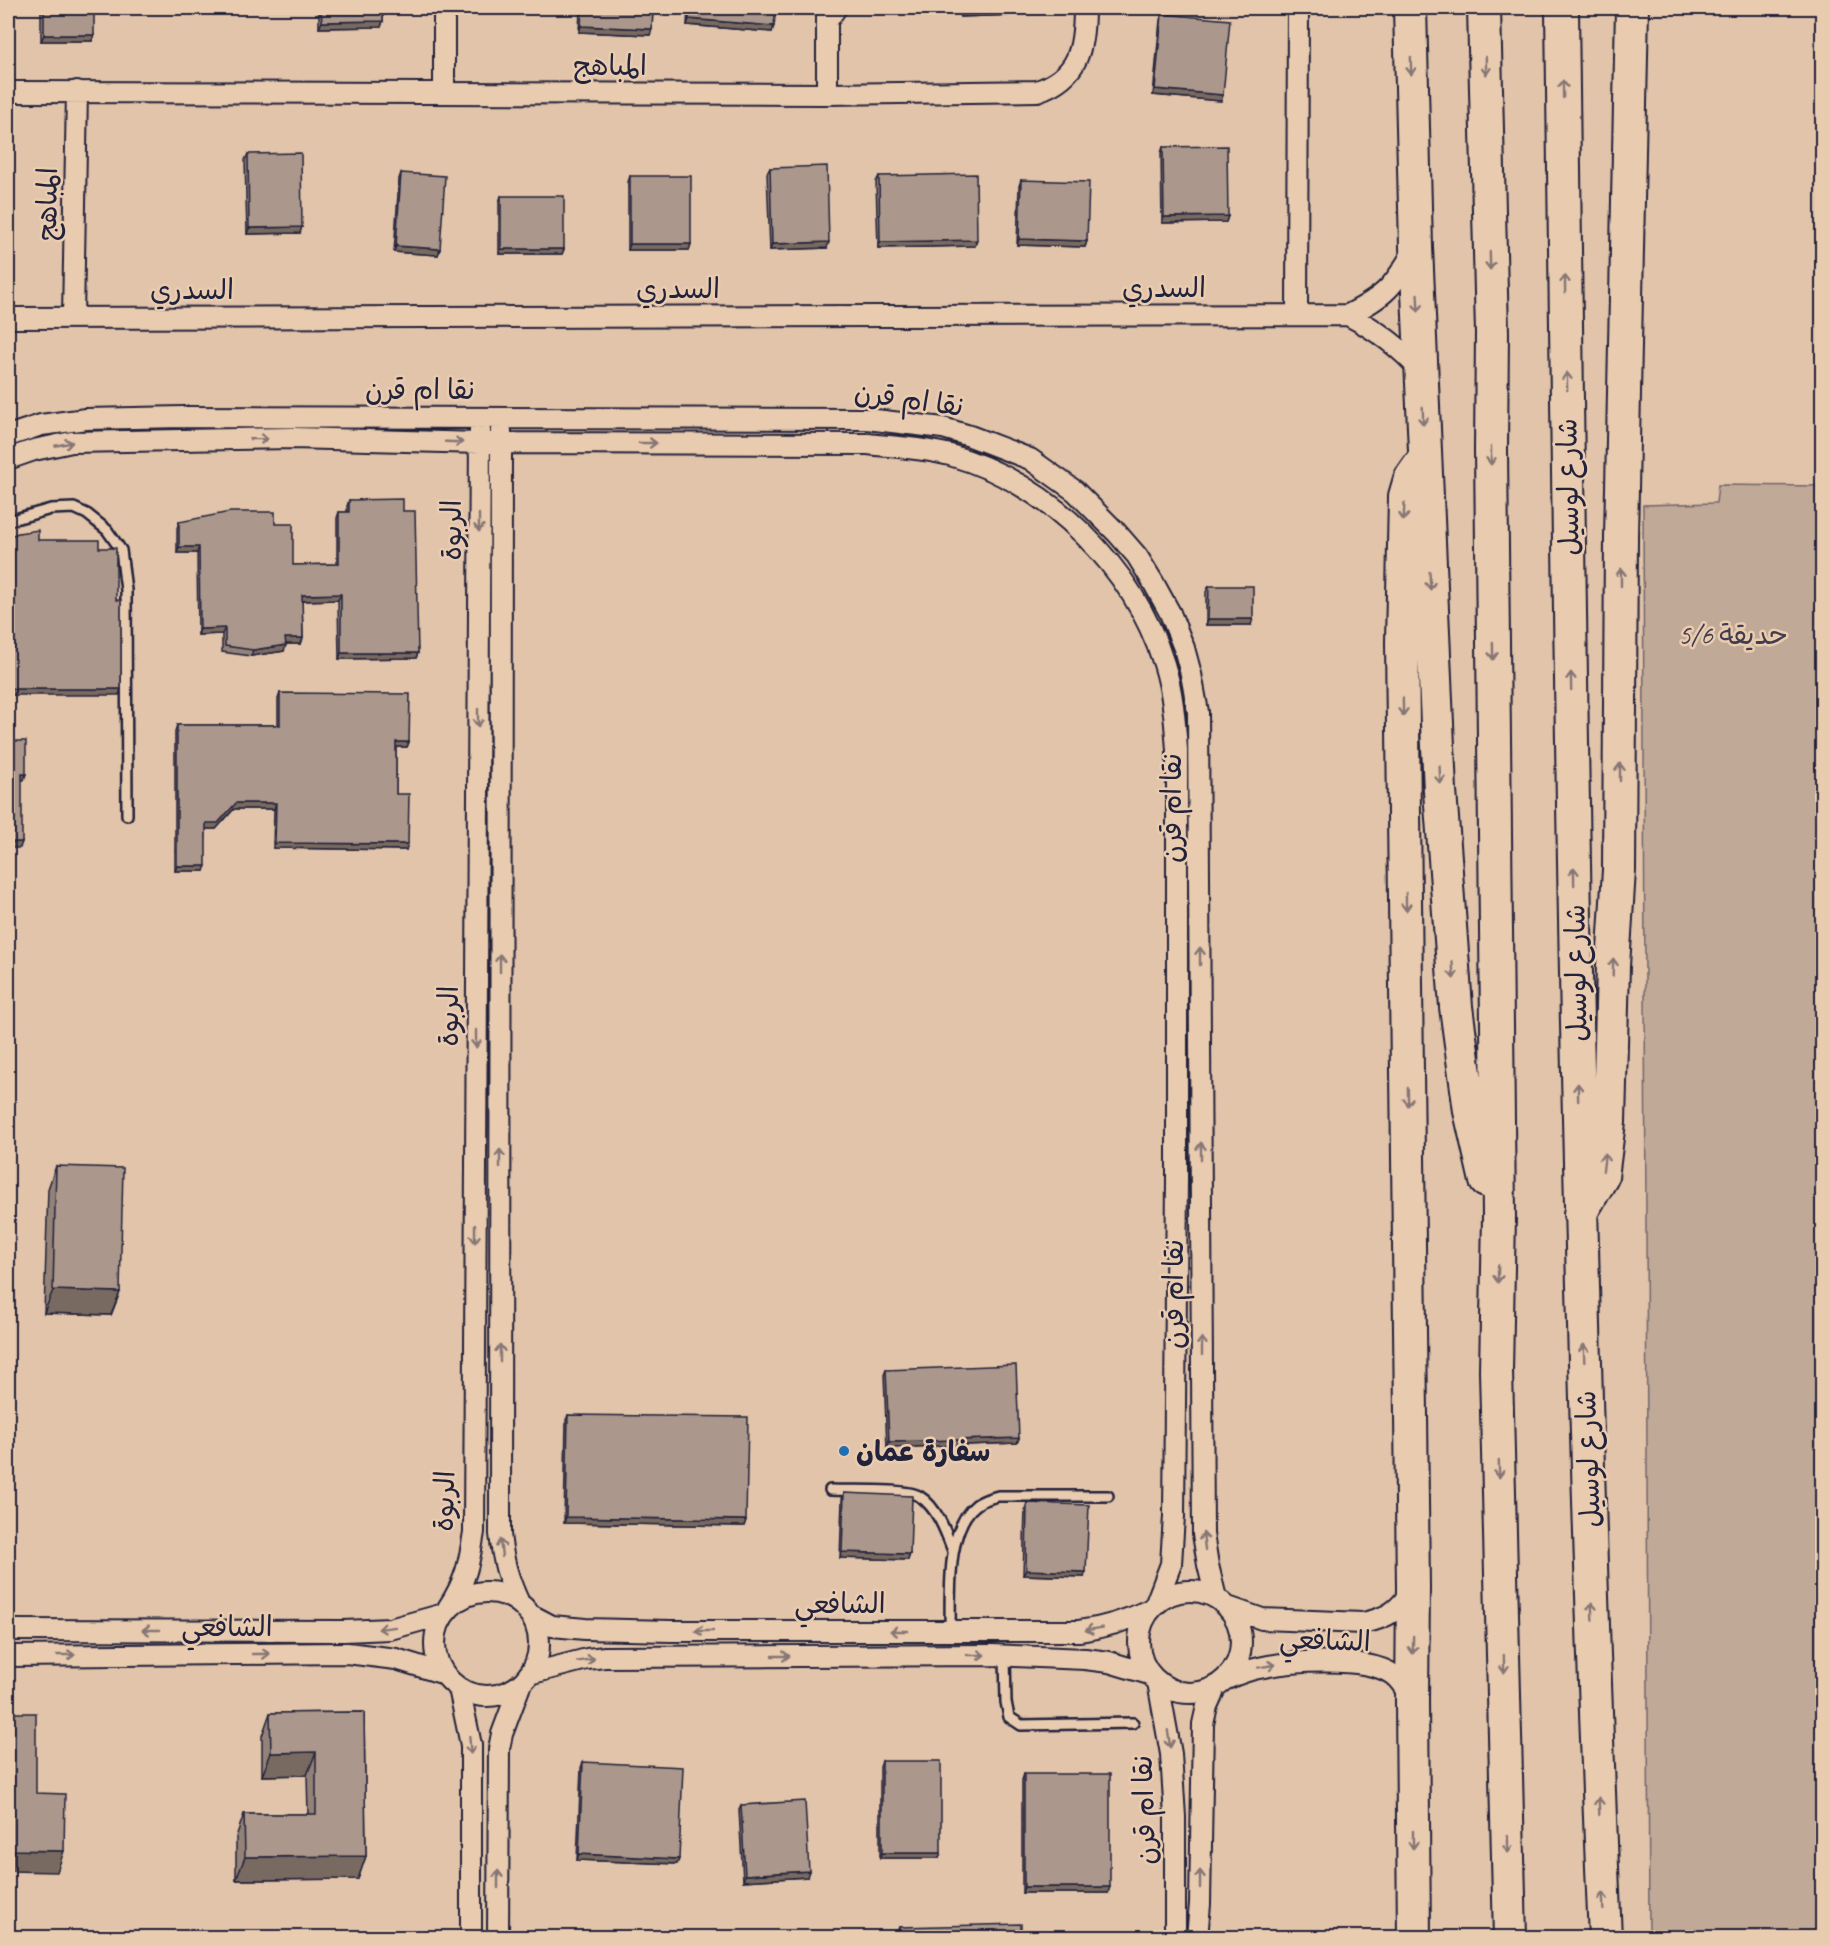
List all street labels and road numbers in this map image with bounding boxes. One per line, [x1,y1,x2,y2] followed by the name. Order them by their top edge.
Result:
[573,48,647,84] street label: المباهج
[29,167,66,241] street label: المباهج
[1122,270,1206,308] street label: السدري
[636,271,720,309] street label: السدري
[150,272,234,310] street label: السدري
[365,372,475,411] street label: نقا ام قرن
[852,374,966,428] street label: نقا ام قرن
[1549,418,1589,556] street label: شارع لوسيل
[434,500,469,560] street label: الربوة
[1154,753,1193,863] street label: نقا ام قرن
[1557,904,1597,1042] street label: شارع لوسيل
[431,986,466,1046] street label: الربوة
[1156,1239,1195,1349] street label: نقا ام قرن
[1568,1390,1610,1528] street label: شارع لوسيل
[425,1470,463,1532] street label: الربوة
[794,1586,886,1628] street label: الشافعي
[181,1609,273,1651] street label: الشافعي
[1279,1621,1371,1666] street label: الشافعي
[1125,1754,1167,1865] street label: نقا ام قرن

